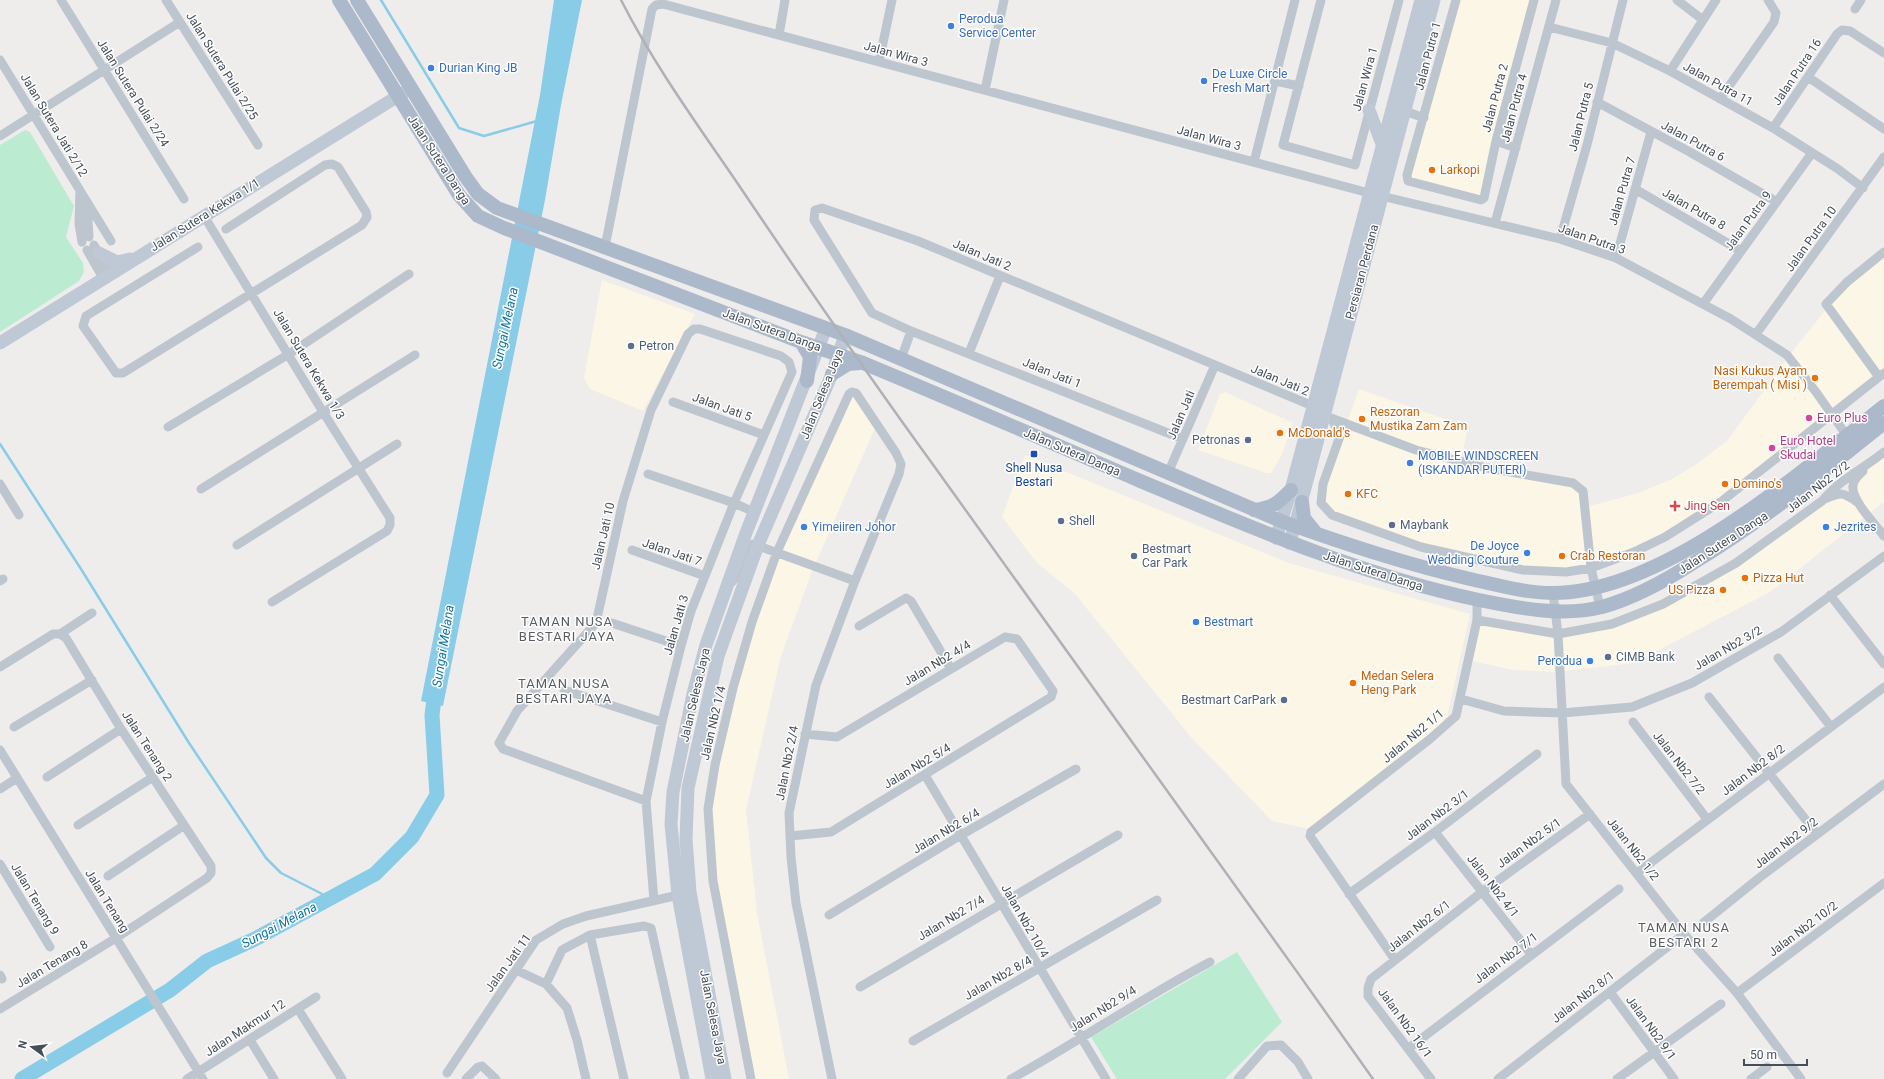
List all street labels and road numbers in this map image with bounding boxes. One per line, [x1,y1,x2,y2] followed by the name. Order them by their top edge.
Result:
[183,10,261,123] street label: Jalan Sutera Pulai 2/25
[1412,20,1444,92] street label: Jalan Putra 1
[1770,36,1825,108] street label: Jalan Putra 16
[94,37,172,150] street label: Jalan Sutera Pulai 2/24
[862,39,930,69] street label: Jalan Wira 3
[1350,45,1380,113] street label: Jalan Wira 1
[1681,59,1755,109] street label: Jalan Putra 11
[1479,62,1511,134] street label: Jalan Putra 2
[18,71,90,179] street label: Jalan Sutera Jati 2/12
[1498,72,1530,144] street label: Jalan Putra 4
[1566,81,1596,153] street label: Jalan Putra 5
[405,113,473,207] street label: Jalan Sutera Danga
[1659,118,1727,164] street label: Jalan Putra 6
[1175,123,1243,153] street label: Jalan Wira 3
[1606,155,1638,227] street label: Jalan Putra 7
[148,176,262,254] street label: Jalan Sutera Kekwa 1/1
[1660,185,1728,233] street label: Jalan Putra 8
[1722,188,1774,254] street label: Jalan Putra 9
[1783,203,1839,274] street label: Jalan Putra 10
[1556,221,1628,257] street label: Jalan Putra 3
[1343,223,1381,321] street label: Persiaran Perdana
[951,236,1013,274] street label: Jalan Jati 2
[270,306,348,422] street label: Jalan Sutera Kekwa 1/3
[721,306,823,354] street label: Jalan Sutera Danga
[798,347,846,441] street label: Jalan Selesa Jaya
[1021,355,1083,391] street label: Jalan Jati 1
[1249,361,1311,399] street label: Jalan Jati 2
[1164,388,1198,442] street label: Jalan Jati
[691,390,754,424] street label: Jalan Jati 5
[1021,425,1123,479] street label: Jalan Sutera Danga
[1784,458,1852,516] street label: Jalan Nb2 2/2
[588,501,618,571] street label: Jalan Jati 10
[1676,509,1770,577] street label: Jalan Sutera Danga
[640,535,704,569] street label: Jalan Jati 7
[1321,548,1425,594] street label: Jalan Sutera Danga
[661,593,691,657] street label: Jalan Jati 3
[1692,623,1764,673] street label: Jalan Nb2 3/2
[901,637,973,688] street label: Jalan Nb2 4/4
[677,647,713,743] street label: Jalan Selesa Jaya
[698,684,728,761] street label: Jalan Nb2 1/4
[1380,706,1446,766] street label: Jalan Nb2 1/1
[119,708,175,784] street label: Jalan Tenang 2
[773,724,801,801] street label: Jalan Nb2 2/4
[1650,729,1708,797] street label: Jalan Nb2 7/2
[881,740,953,791] street label: Jalan Nb2 5/4
[1719,741,1788,798] street label: Jalan Nb2 8/2
[1403,787,1471,843] street label: Jalan Nb2 3/1
[910,805,982,856] street label: Jalan Nb2 6/4
[1752,814,1821,871] street label: Jalan Nb2 9/2
[1494,815,1564,871] street label: Jalan Nb2 5/1
[1604,815,1662,883] street label: Jalan Nb2 1/2
[1464,852,1522,920] street label: Jalan Nb2 4/1
[8,861,62,937] street label: Jalan Tenang 9
[82,867,132,935] street label: Jalan Tenang
[998,882,1052,960] street label: Jalan Nb2 10/4
[915,892,987,943] street label: Jalan Nb2 7/4
[1385,897,1453,955] street label: Jalan Nb2 6/1
[1766,898,1840,959] street label: Jalan Nb2 10/2
[1472,930,1540,986] street label: Jalan Nb2 7/1
[482,931,534,995] street label: Jalan Jati 11
[14,937,91,991] street label: Jalan Tenang 8
[962,953,1034,1003] street label: Jalan Nb2 8/4
[1549,968,1617,1026] street label: Jalan Nb2 8/1
[697,969,729,1065] street label: Jalan Selesa Jaya
[1067,983,1139,1035] street label: Jalan Nb2 9/4
[1375,986,1435,1060] street label: Jalan Nb2 16/1
[1623,993,1679,1063] street label: Jalan Nb2 9/1
[202,997,288,1059] street label: Jalan Makmur 12

